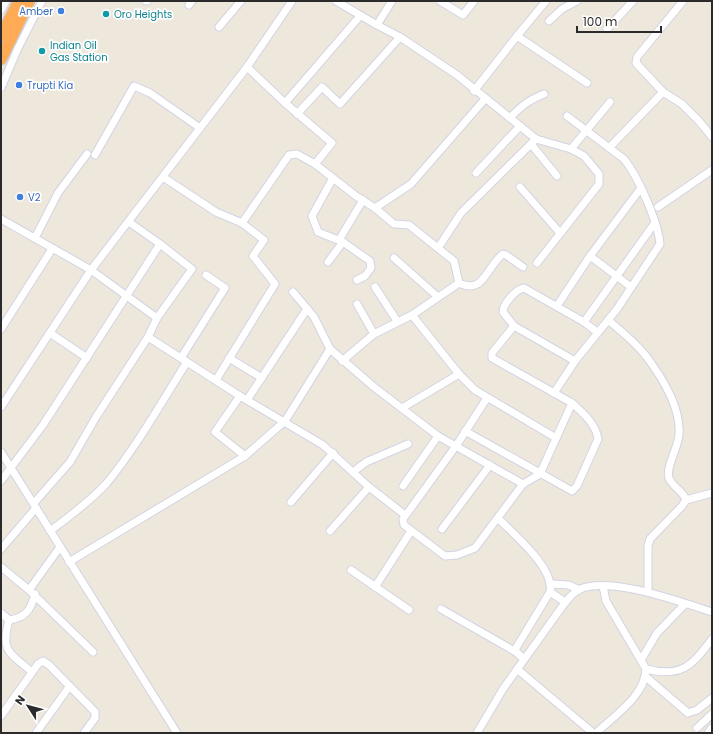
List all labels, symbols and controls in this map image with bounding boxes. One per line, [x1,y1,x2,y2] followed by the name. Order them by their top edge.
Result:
[19,4,53,19] place label: Amber
[56,6,66,16] marker: Amber
[114,7,172,22] place label: Oro Heights
[577,8,661,34] scale bar
[101,9,111,19] marker: Oro Heights
[583,13,617,30] text: 100 m
[50,38,108,65] place label: Indian Oil Gas Station
[37,46,47,56] marker: Indian Oil Gas Station
[27,78,73,93] place label: Trupti Kia
[14,80,24,90] marker: Trupti Kia
[28,190,41,205] place label: V2
[15,192,25,202] marker: V2
[8,686,48,726] north arrow
[11,692,29,708] text: N

